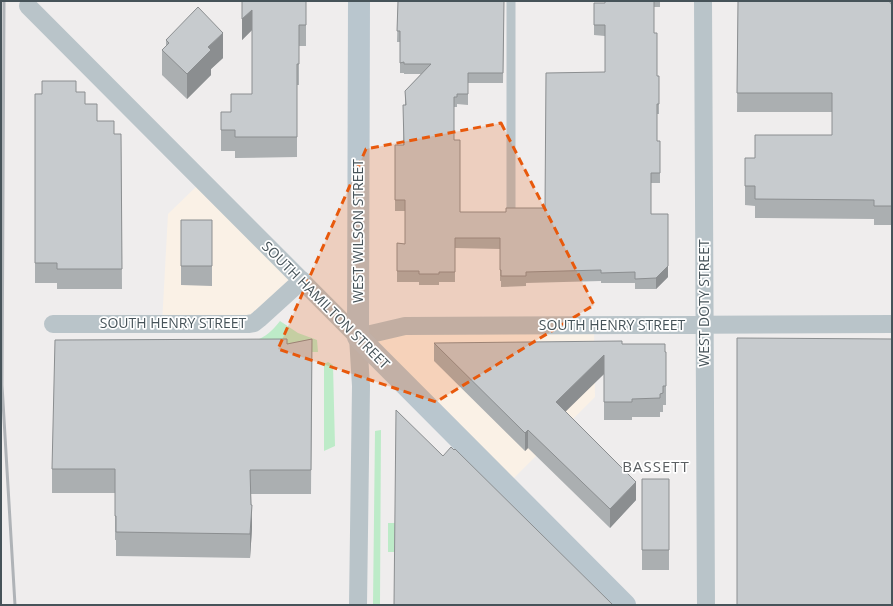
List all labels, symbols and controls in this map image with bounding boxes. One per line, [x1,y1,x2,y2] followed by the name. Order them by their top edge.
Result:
[348,159,367,303] street label: WEST WILSON STREET
[258,237,395,373] street label: SOUTH HAMILTON STREET
[694,239,713,367] street label: WEST DOTY STREET
[100,313,247,332] street label: SOUTH HENRY STREET
[539,315,686,334] street label: SOUTH HENRY STREET
[622,456,690,476] district label: BASSETT

